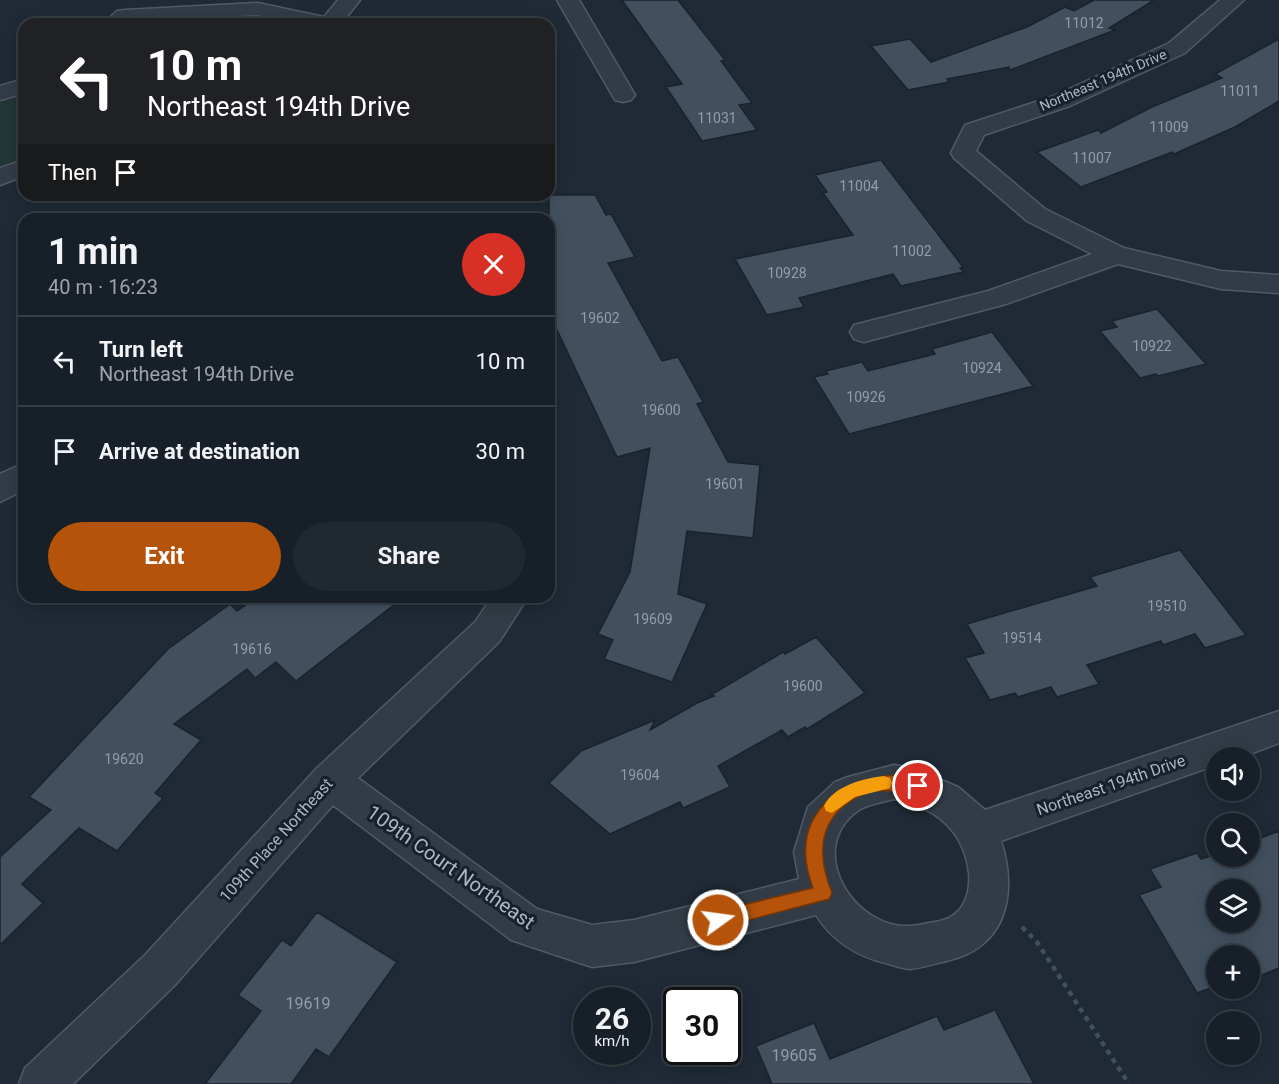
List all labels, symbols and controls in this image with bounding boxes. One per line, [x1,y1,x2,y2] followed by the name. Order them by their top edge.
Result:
[1064,15,1104,31] house number: 11012
[147,41,242,90] text: 10 m
[48,42,126,120] icon: left
[1037,46,1169,114] street label: Northeast 194th Drive
[1220,83,1260,99] house number: 11011
[147,91,410,123] text: Northeast 194th Drive
[697,110,737,126] house number: 11031
[1149,119,1189,135] house number: 11009
[1072,150,1112,166] house number: 11007
[109,156,142,189] icon: arrive
[48,160,97,185] text: Then
[839,178,879,194] house number: 11004
[48,231,139,273] text: 1 min
[462,233,525,296] button: close
[892,243,932,259] house number: 11002
[767,265,807,281] house number: 10928
[48,275,158,299] text: 40 m · 16:23
[580,310,620,326] house number: 19602
[99,337,183,362] text: Turn left
[1132,338,1172,354] house number: 10922
[48,345,81,378] icon: left
[476,349,525,374] text: 10 m
[962,360,1002,376] house number: 10924
[99,362,294,386] text: Northeast 194th Drive
[846,389,886,405] house number: 10926
[641,402,681,418] house number: 19600
[48,435,81,468] icon: arrive
[99,439,300,464] text: Arrive at destination
[476,439,525,464] text: 30 m
[705,476,745,492] house number: 19601
[48,522,281,591] button: Exit
[293,522,525,591] button: Share
[1147,598,1187,614] house number: 19510
[633,611,673,627] house number: 19609
[1002,630,1042,646] house number: 19514
[232,641,272,657] house number: 19616
[783,678,823,694] house number: 19600
[1206,747,1260,1065] map controls
[1206,747,1260,801] button: sound
[104,751,144,767] house number: 19620
[1034,751,1188,819] street label: Northeast 194th Drive
[892,760,943,811] pin
[620,767,660,783] house number: 19604
[901,769,934,802] icon: arrive
[216,774,336,906] street label: 109th Place Northeast
[362,800,540,934] street label: 109th Court Northeast
[1206,813,1260,867] button: search
[1206,879,1260,933] button: layers
[686,888,750,952] position arrow
[1206,945,1260,999] button: +
[663,987,741,1065] speed limit sign: 30
[286,994,330,1013] house number: 19619
[595,1001,629,1036] text: 26
[1206,1011,1260,1065] button: −
[594,1032,630,1050] text: km/h
[772,1046,816,1065] house number: 19605

